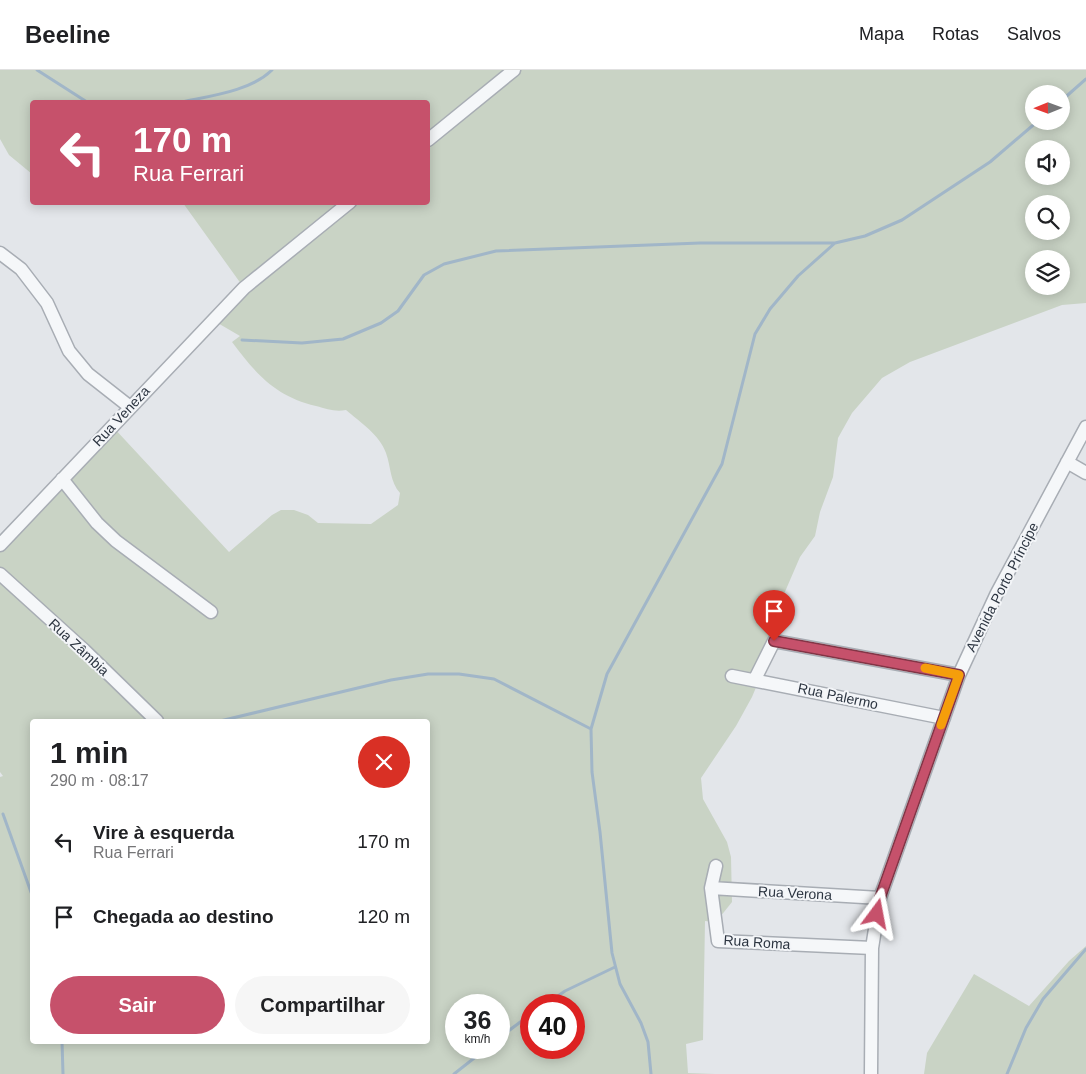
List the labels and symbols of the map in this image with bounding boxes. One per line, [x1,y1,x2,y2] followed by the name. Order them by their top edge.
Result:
[1025,85,1070,130] north arrow
[89,382,153,449] street label: Rua Veneza
[962,520,1042,654] street label: Avenida Porto Príncipe
[753,590,795,641] pin
[46,615,112,679] street label: Rua Zâmbia
[796,680,880,712] street label: Rua Palermo
[758,883,833,903] street label: Rua Verona
[850,887,902,939] position arrow
[723,932,791,952] street label: Rua Roma
[520,994,585,1059] speed limit sign: 40

